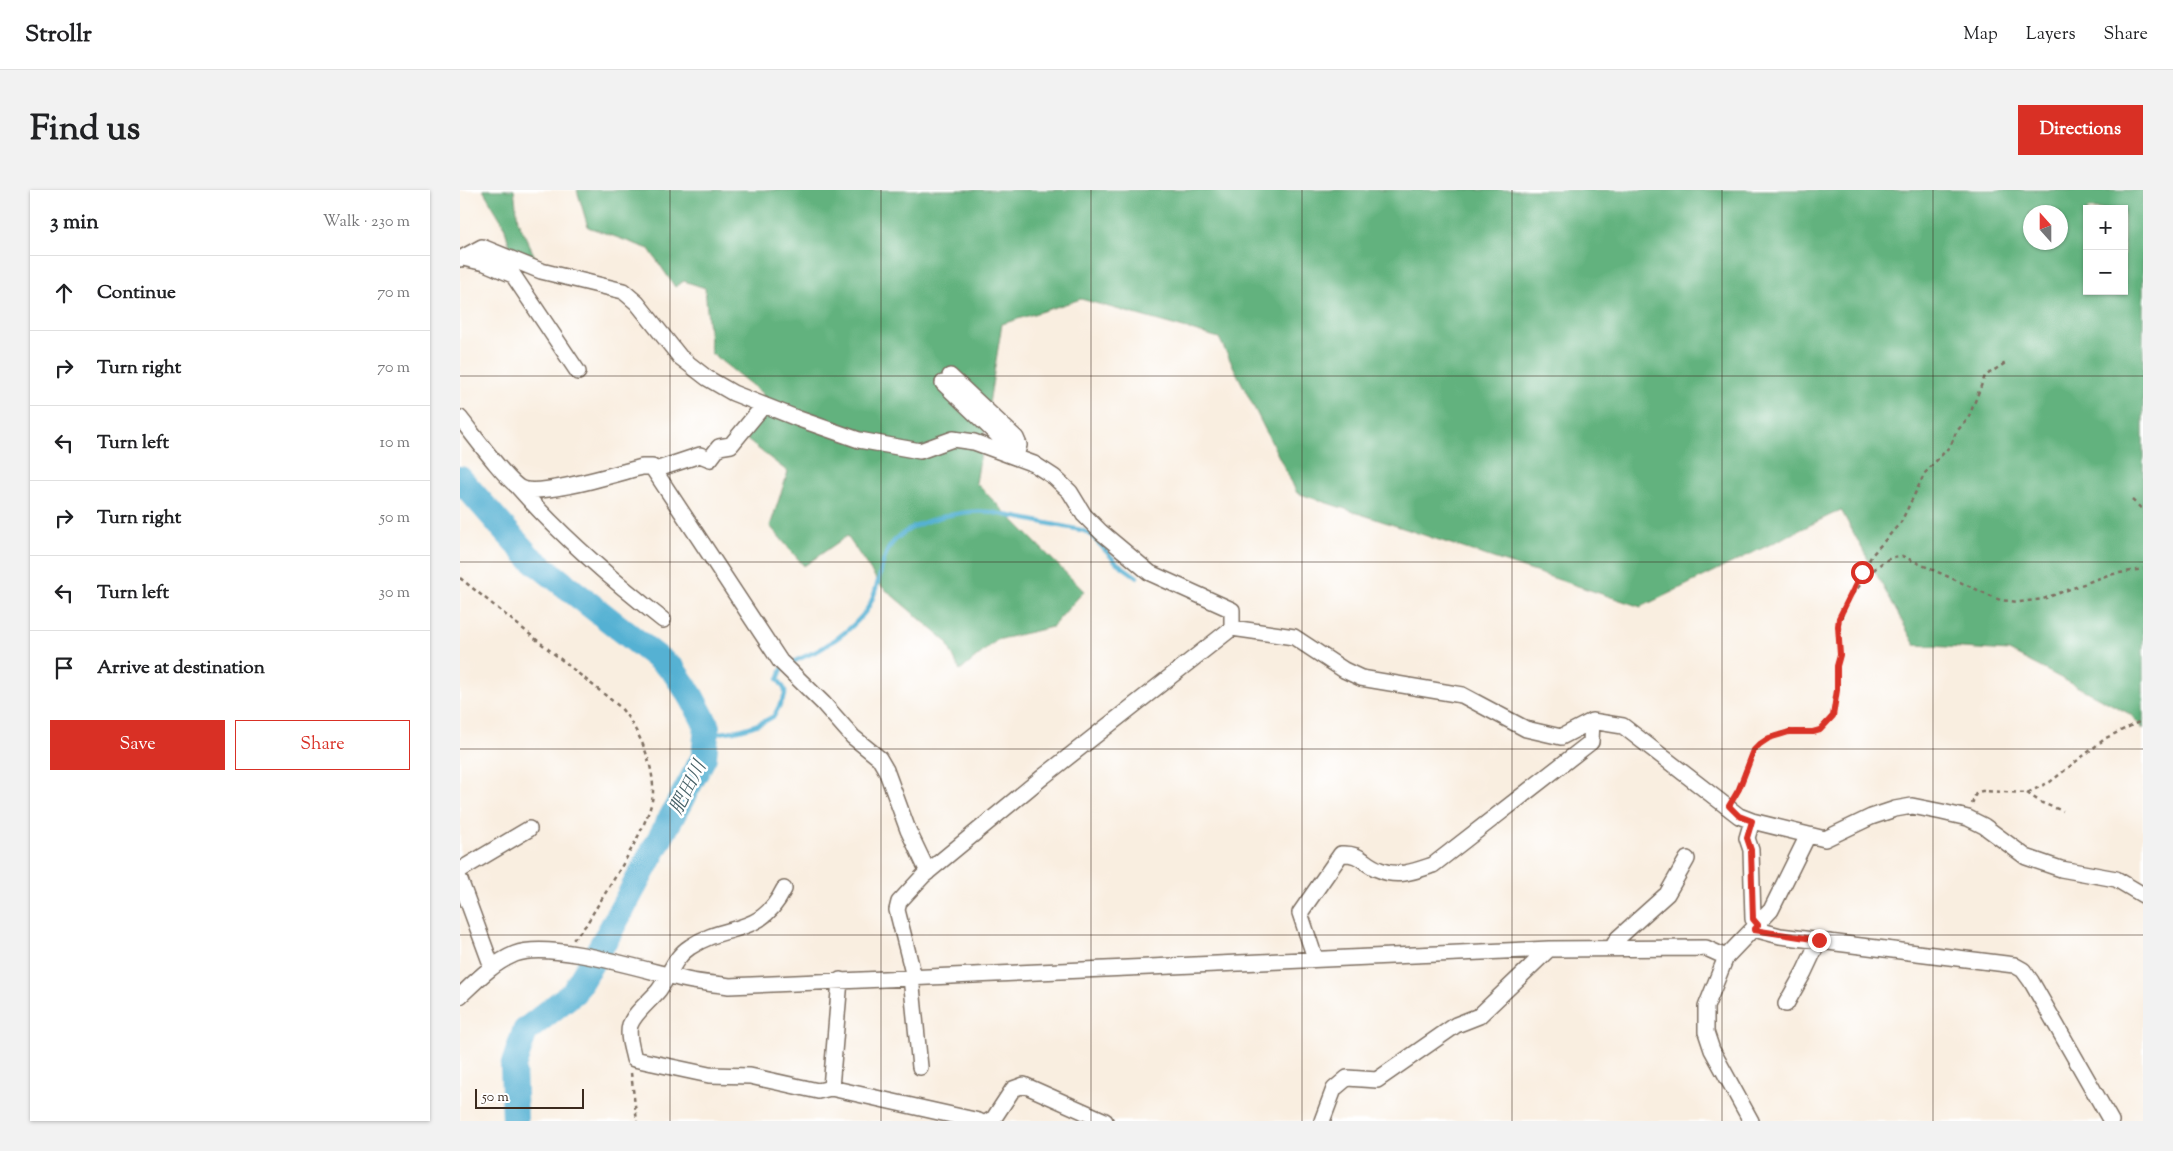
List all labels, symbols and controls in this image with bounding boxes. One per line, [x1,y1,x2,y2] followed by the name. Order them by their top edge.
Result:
[25,18,92,52] text: Strollr
[1963,22,1998,48] text: Map
[2026,22,2076,48] text: Layers
[2104,22,2148,48] text: Share
[30,105,140,156] text: Find us
[2018,105,2143,155] button: Directions
[2023,205,2068,250] north arrow
[2083,205,2128,295] map controls
[2083,205,2128,250] button: +
[50,208,99,238] text: 3 min
[323,211,410,234] text: Walk · 230 m
[2083,250,2128,295] button: −
[50,279,78,307] icon: ahead
[97,280,176,307] text: Continue
[377,282,410,305] text: 70 m
[50,354,78,382] icon: right
[97,355,181,382] text: Turn right
[377,357,410,380] text: 70 m
[50,429,78,457] icon: left
[97,430,169,457] text: Turn left
[380,432,410,455] text: 10 m
[50,504,78,532] icon: right
[97,505,181,532] text: Turn right
[379,507,410,530] text: 50 m
[1851,561,1874,584] route start
[50,579,78,607] icon: left
[97,580,169,607] text: Turn left
[379,582,410,605] text: 30 m
[50,654,78,682] icon: arrive
[97,655,265,682] text: Arrive at destination
[50,720,225,770] button: Save
[235,720,410,770] button: Share
[664,755,715,820] water label: 肥田川
[1808,929,1831,952] route end
[475,1086,584,1109] scale bar
[482,1088,509,1108] text: 50 m

